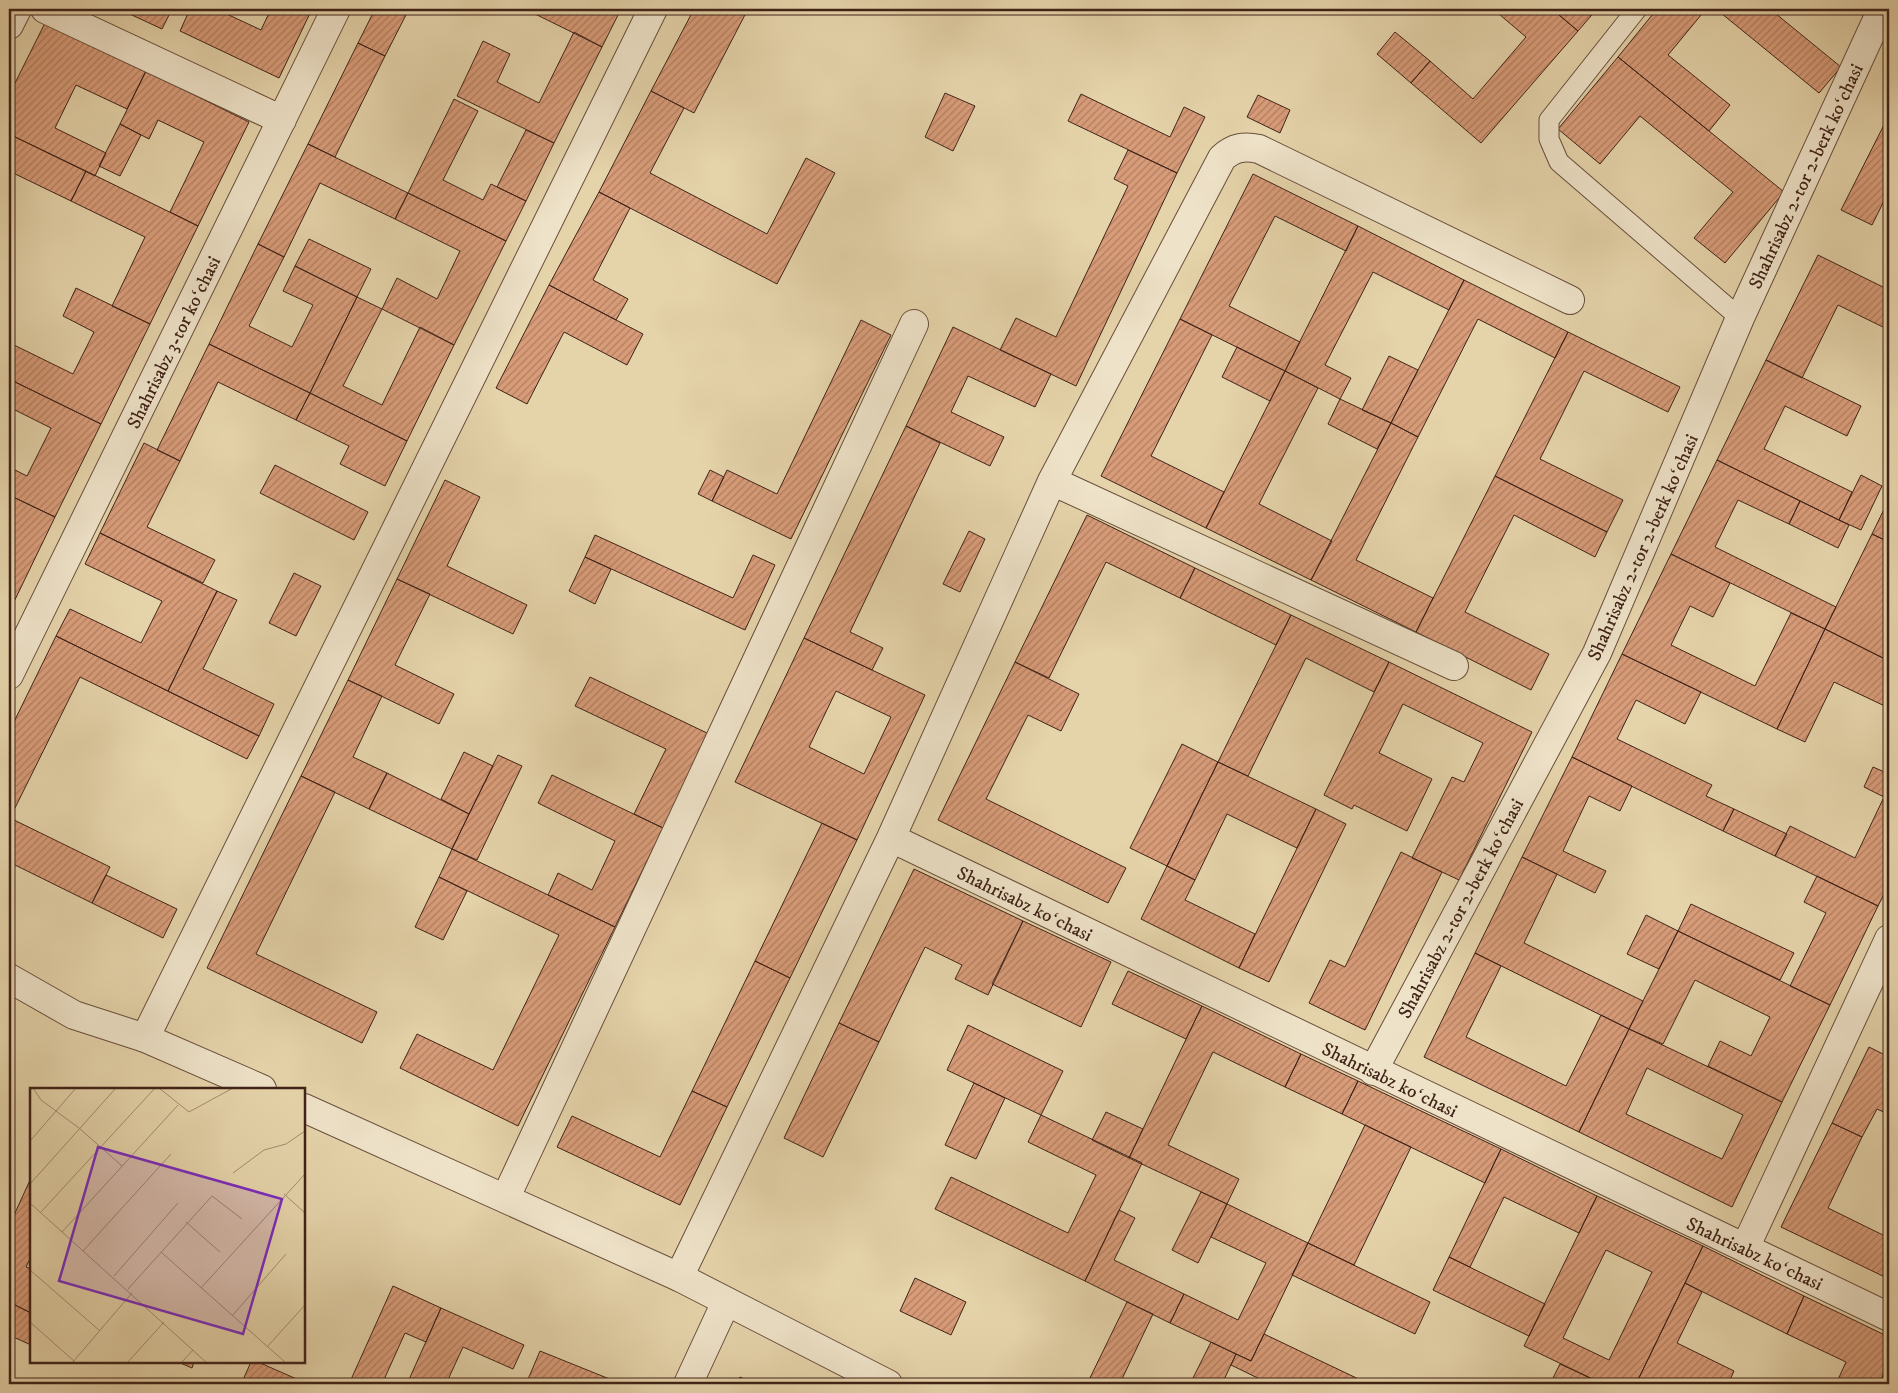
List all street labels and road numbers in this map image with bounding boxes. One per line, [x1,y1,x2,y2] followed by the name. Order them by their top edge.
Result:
[1744,60,1869,293] street label: Shahrisabz 2-tor 2-berk koʻchasi
[123,253,226,433] street label: Shahrisabz 3-tor koʻchasi
[1583,431,1704,664] street label: Shahrisabz 2-tor 2-berk koʻchasi
[1394,795,1529,1023] street label: Shahrisabz 2-tor 2-berk koʻchasi
[953,862,1096,947] street label: Shahrisabz koʻchasi
[1318,1038,1461,1123] street label: Shahrisabz koʻchasi
[1683,1213,1826,1296] street label: Shahrisabz koʻchasi

